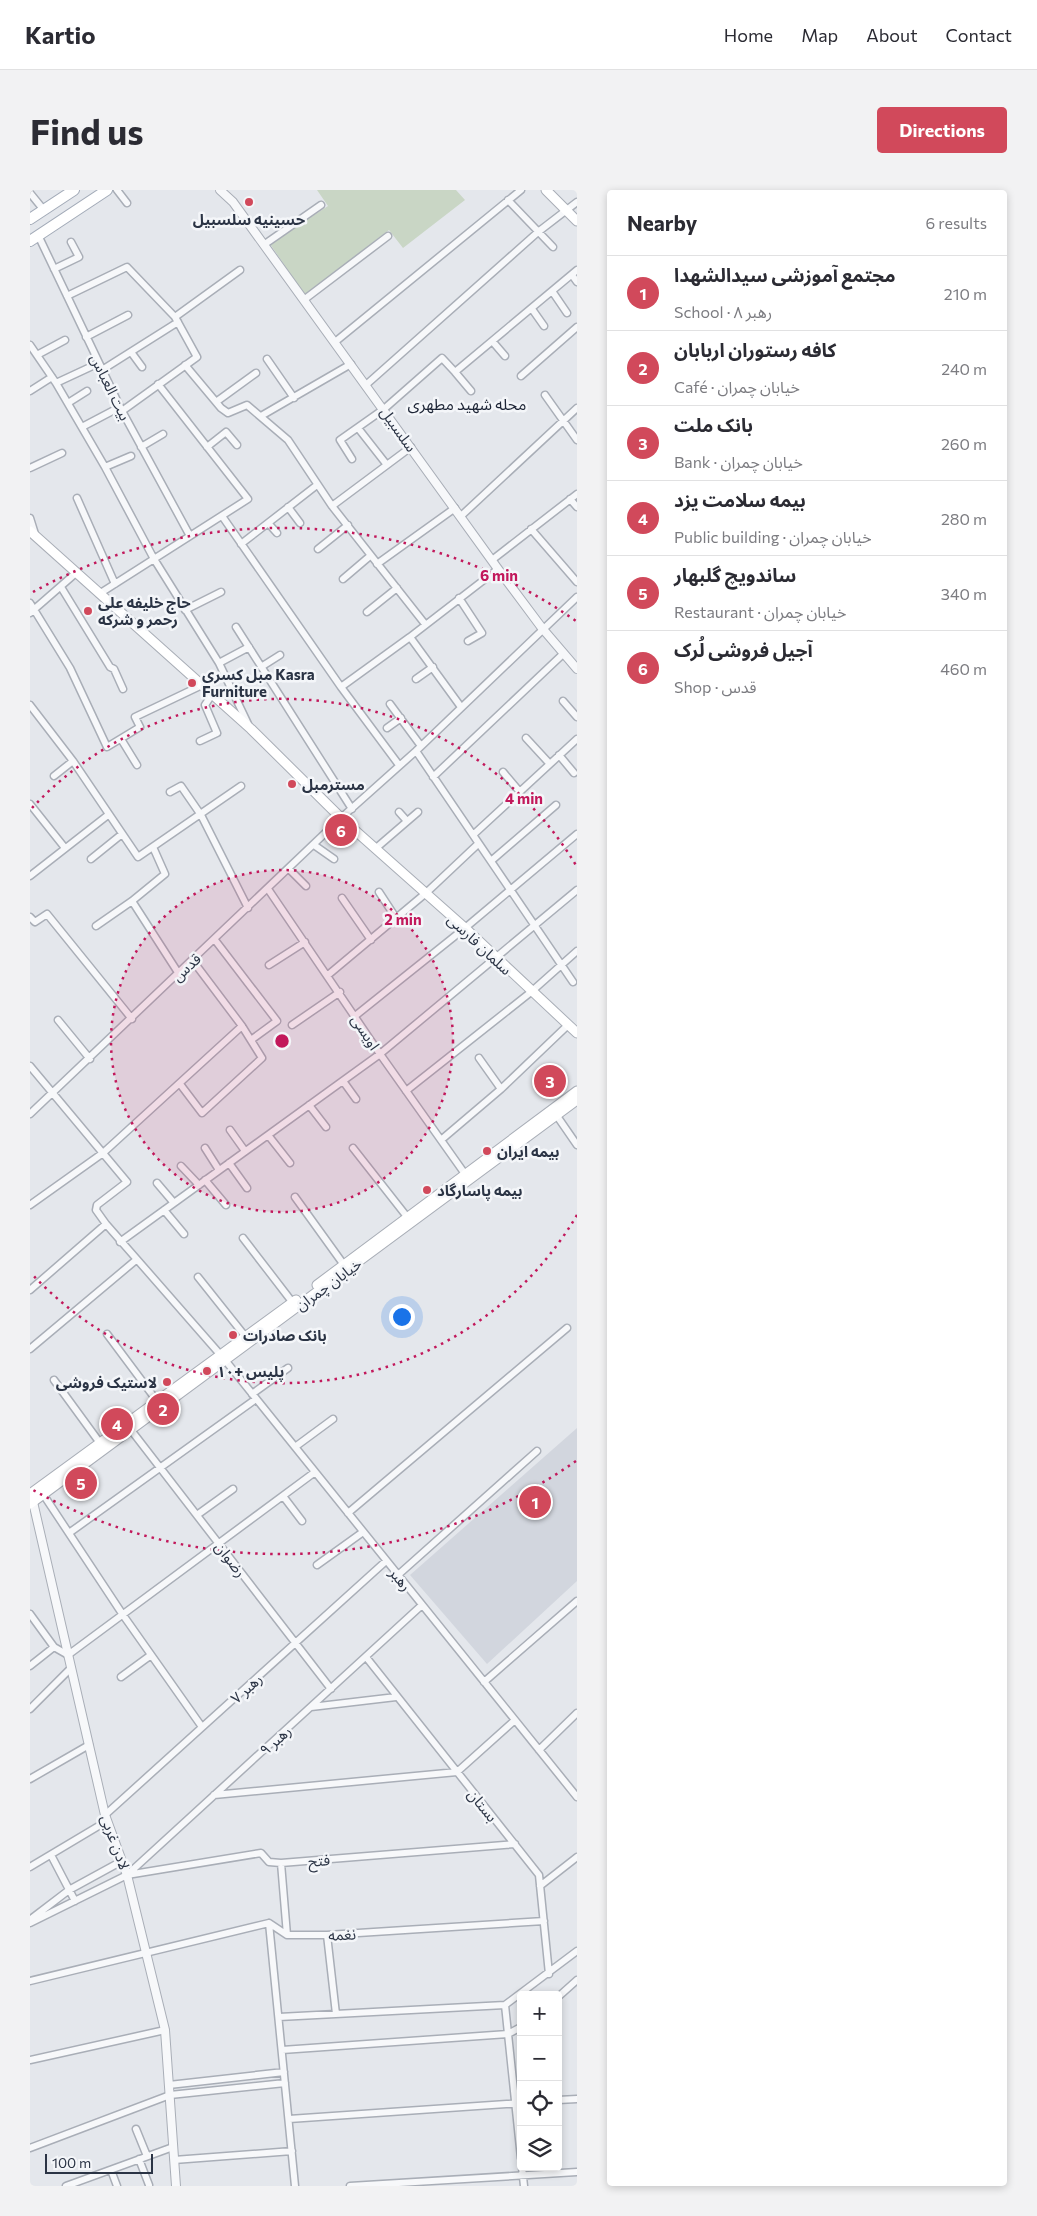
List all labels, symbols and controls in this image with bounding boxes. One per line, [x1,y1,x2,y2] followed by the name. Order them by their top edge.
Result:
[25,20,95,49] text: Kartio
[724,24,773,46] text: Home
[801,24,838,46] text: Map
[866,24,918,46] text: About
[946,24,1012,46] text: Contact
[877,107,1007,153] button: Directions
[30,109,144,152] text: Find us
[243,196,255,208] marker: حسینیه سلسبیل
[193,210,306,229] place label: حسینیه سلسبیل
[627,210,697,235] text: Nearby
[926,213,987,232] text: 6 results
[674,263,896,286] text: مجتمع آموزشی سیدالشهدا
[639,284,647,303] text: 1
[944,284,987,303] text: 210 m
[674,302,772,321] text: School · رهبر ۸
[674,338,836,361] text: کافه رستوران اربابان
[86,351,135,424] street label: بیت العباس
[638,359,648,378] text: 2
[941,359,987,378] text: 240 m
[674,377,800,396] text: Café · خیابان چمران
[408,394,526,414] district label: محله شهید مطهری
[376,403,421,456] street label: سلسبیل
[674,413,753,436] text: بانک ملت
[638,434,648,453] text: 3
[941,434,987,453] text: 260 m
[674,452,803,471] text: Bank · خیابان چمران
[674,488,806,511] text: بيمه سلامت يزد
[638,509,648,528] text: 4
[941,509,987,528] text: 280 m
[674,527,872,546] text: Public building · خیابان چمران
[674,563,796,586] text: ساندویچ گلبهار
[480,566,518,584] text: 6 min
[638,584,648,603] text: 5
[941,584,987,603] text: 340 m
[98,593,191,629] place label: حاج خلیفه علی رحمر و شرکه
[674,602,846,621] text: Restaurant · خیابان چمران
[82,605,94,617] marker: حاج خلیفه علی رحمر و شرکه
[674,638,813,661] text: آجیل فروشی لُرک
[638,659,648,678] text: 6
[940,659,987,678] text: 460 m
[202,665,315,700] place label: مبل کسری Kasra Furniture
[186,677,198,689] marker: مبل کسری Kasra Furniture
[674,677,757,696] text: Shop · قدس
[302,775,365,794] place label: مسترمبل
[286,778,298,790] marker: مسترمبل
[505,789,543,807] text: 4 min
[325,811,357,849] pin: 6
[384,910,422,928] text: 2 min
[443,910,516,979] street label: سلمان فارسی
[168,949,205,986] street label: قدس
[347,1011,384,1054] street label: اویسی
[273,1032,291,1050] centre of rings
[534,1062,566,1100] pin: 3
[497,1142,560,1161] place label: بیمه ایران
[481,1145,493,1157] marker: بیمه ایران
[437,1181,523,1201] place label: بیمه پاسارگاد
[421,1184,433,1196] marker: بیمه پاسارگاد
[291,1254,366,1316] street label: خیابان چمران
[389,1304,415,1330] your location
[243,1326,327,1345] place label: بانک صادرات
[227,1329,239,1341] marker: بانک صادرات
[217,1362,284,1382] place label: پلیس +۱۰
[201,1365,213,1377] marker: پلیس +۱۰
[56,1373,157,1392] place label: لاستیک فروشی
[161,1376,173,1388] marker: لاستیک فروشی
[147,1390,179,1428] pin: 2
[101,1405,133,1443] pin: 4
[65,1464,97,1502] pin: 5
[519,1483,551,1521] pin: 1
[211,1538,250,1581] street label: رضوان
[385,1563,416,1595] street label: رهبر
[227,1669,266,1708] street label: رهبر ۷
[256,1721,295,1760] street label: رهبر ۹
[464,1785,502,1826] street label: بستان
[97,1812,134,1872] street label: لادن غربی
[307,1850,331,1874] street label: فتح
[328,1924,356,1944] street label: نغمه
[517,1991,562,2171] map controls
[517,1991,562,2036] button: +
[517,2036,562,2081] button: −
[517,2081,562,2126] button: locate
[517,2126,562,2171] button: layers
[45,2151,152,2174] scale bar
[52,2154,91,2171] text: 100 m

